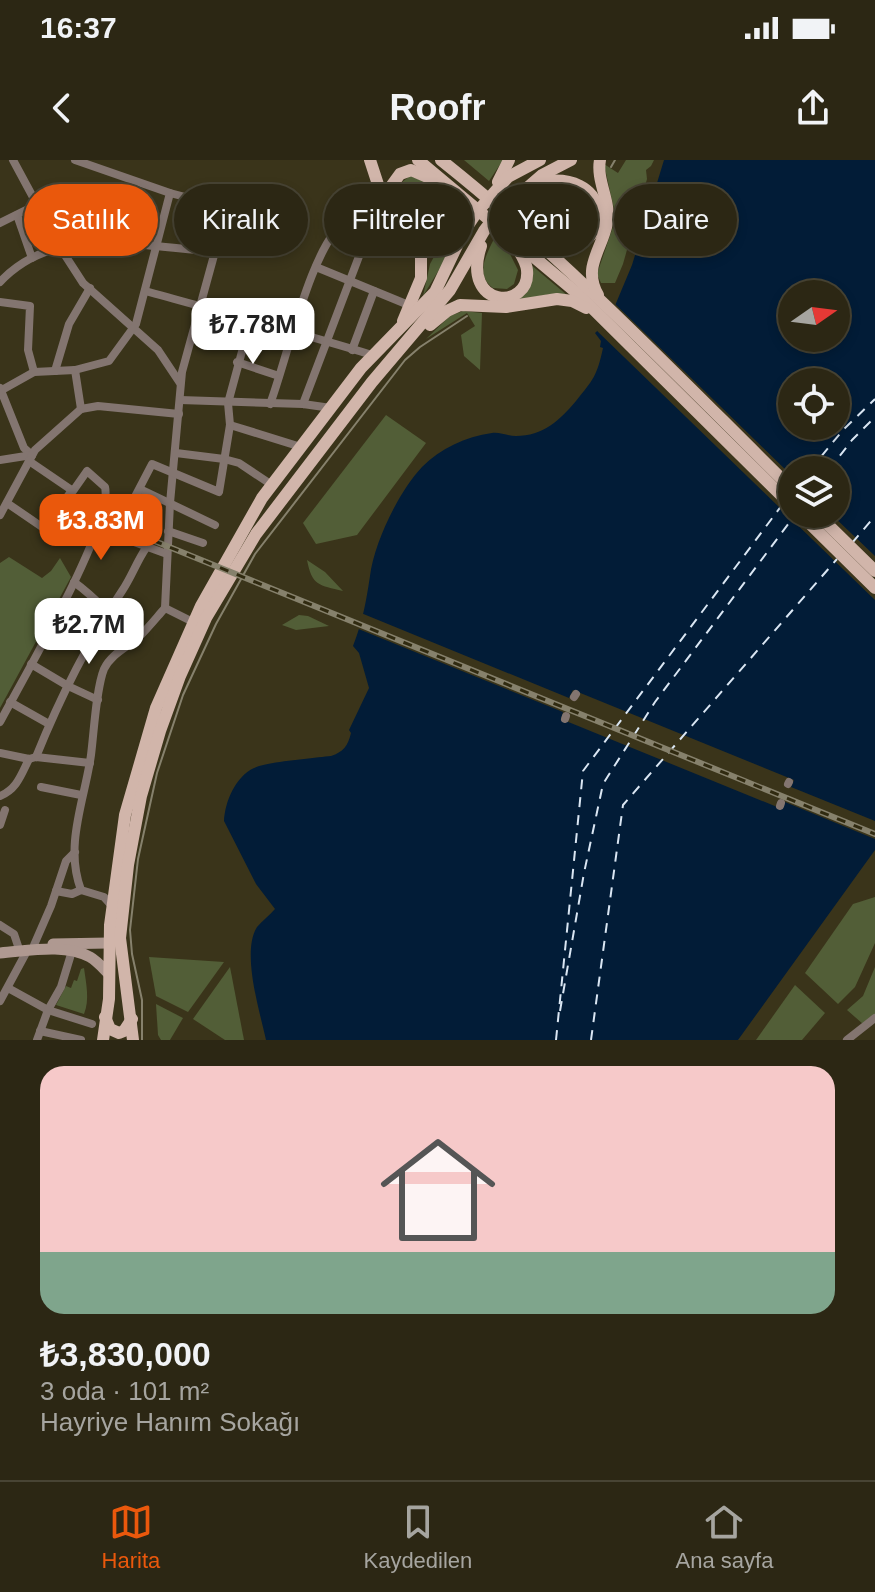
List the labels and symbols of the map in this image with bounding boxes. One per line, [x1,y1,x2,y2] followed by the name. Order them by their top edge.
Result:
[778,280,850,352] north arrow
[188,298,318,366] pin: ₺7.78M
[36,494,166,562] pin: ₺3.83M
[33,598,145,666] pin: ₺2.7M

